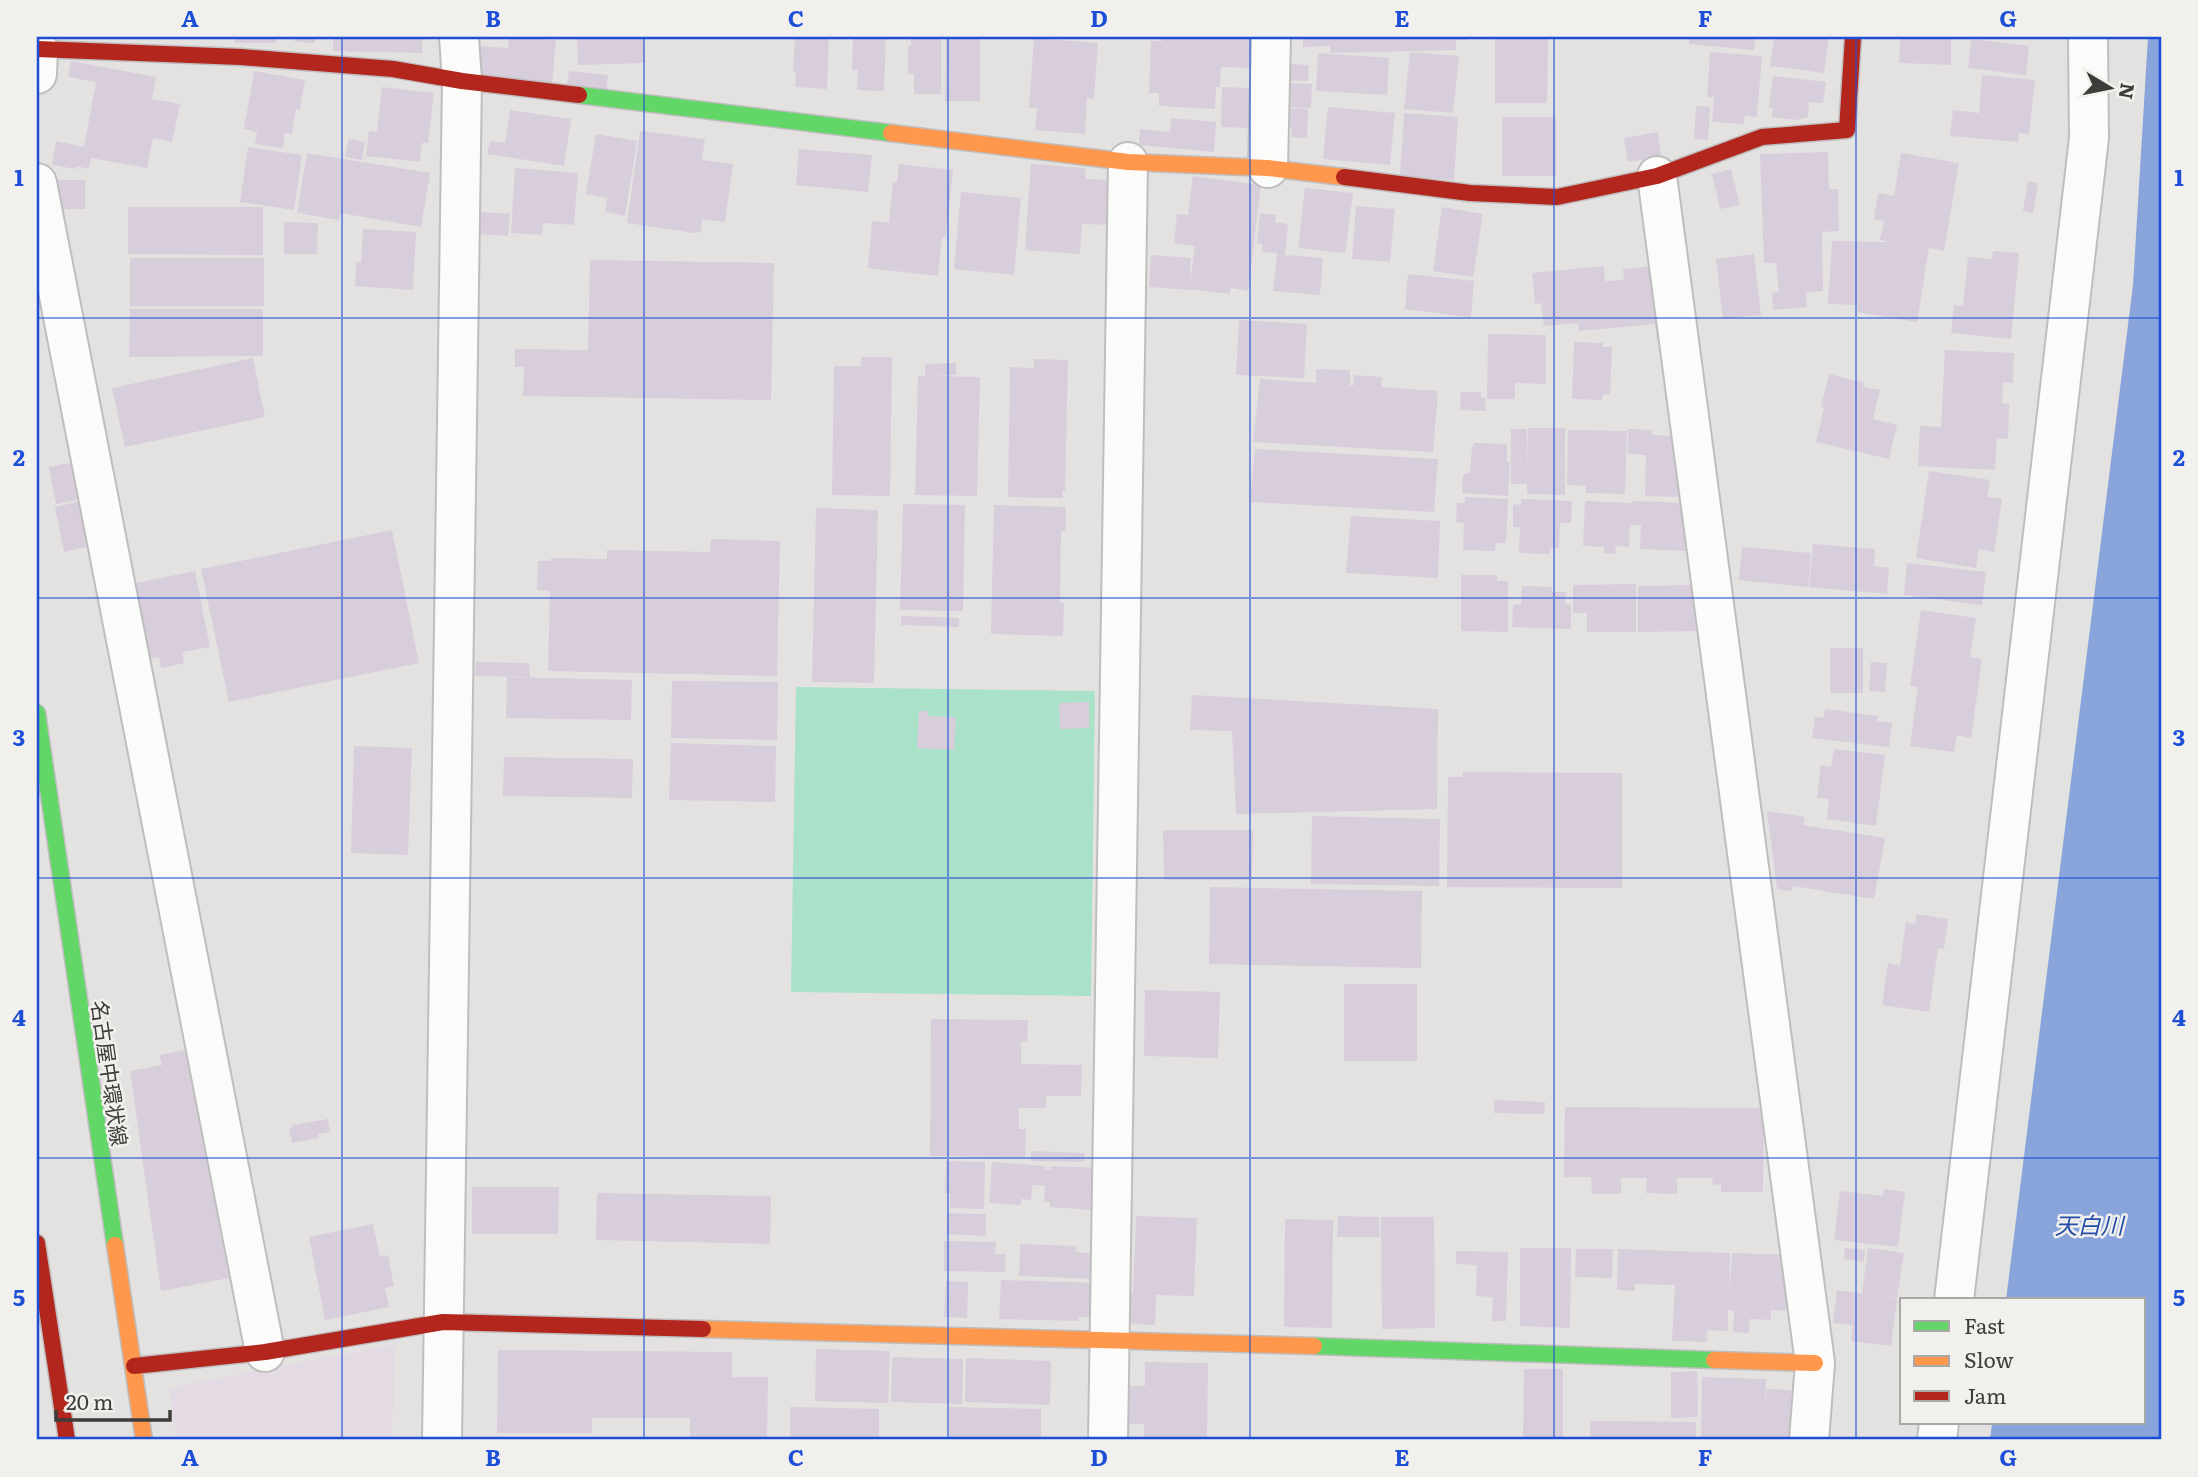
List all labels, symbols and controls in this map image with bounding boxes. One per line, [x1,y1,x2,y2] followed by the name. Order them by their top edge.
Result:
[181,0,199,34] text: A
[485,0,501,34] text: B
[788,0,804,34] text: C
[1090,0,1108,34] text: D
[1394,0,1410,34] text: E
[1698,0,1713,34] text: F
[1999,0,2017,34] text: G
[2076,52,2146,122] north arrow
[2113,81,2143,101] text: N
[14,159,24,193] text: 1
[2174,159,2184,193] text: 1
[13,439,25,473] text: 2
[2173,439,2185,473] text: 2
[13,719,25,753] text: 3
[2173,719,2185,753] text: 3
[85,998,137,1148] street label: 名古屋中環状線
[12,999,26,1033] text: 4
[2172,999,2186,1033] text: 4
[2055,1207,2127,1241] water label: 天白川
[13,1279,25,1313] text: 5
[2173,1279,2185,1313] text: 5
[1900,1298,2146,1424] legend
[1964,1309,2005,1340] text: Fast
[1964,1343,2014,1374] text: Slow
[56,1379,170,1423] scale bar
[1964,1379,2006,1410] text: Jam
[66,1385,113,1416] text: 20 m
[181,1439,199,1473] text: A
[485,1439,501,1473] text: B
[788,1439,804,1473] text: C
[1090,1439,1108,1473] text: D
[1394,1439,1410,1473] text: E
[1698,1439,1713,1473] text: F
[1999,1439,2017,1473] text: G

